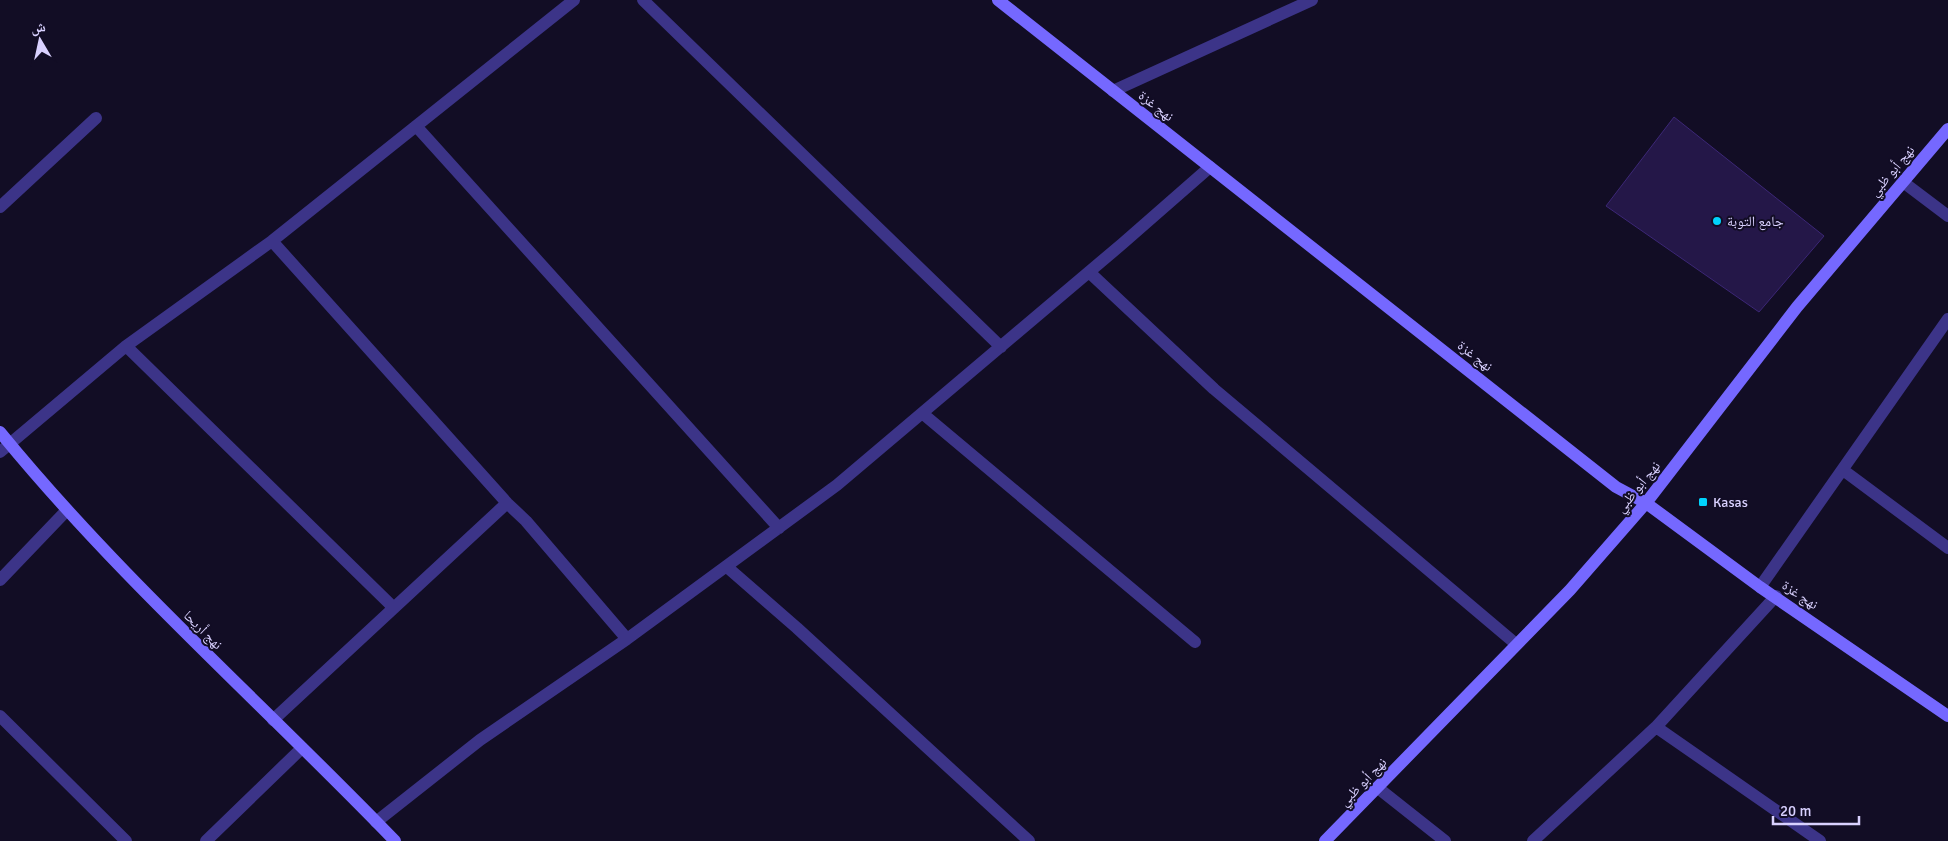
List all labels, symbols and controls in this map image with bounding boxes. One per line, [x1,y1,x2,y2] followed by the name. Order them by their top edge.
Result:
[15,15,65,65] north arrow
[29,18,47,37] text: ش
[1134,87,1177,126] street label: نهج غزة
[1866,142,1920,202] street label: نهج أبو ظبي
[1727,213,1784,231] place label: جامع التوبة
[1711,215,1723,227] marker: جامع التوبة
[1453,337,1496,376] street label: نهج غزة
[1612,458,1666,518] street label: نهج أبو ظبي
[1713,494,1748,511] place label: Kasas
[1697,496,1709,508] marker: Kasas
[1778,577,1821,614] street label: نهج غزة
[179,607,226,654] street label: نهج أريحا
[1336,754,1392,812] street label: نهج أبو ظبي
[1773,794,1859,826] scale bar
[1780,802,1811,820] text: 20 m

